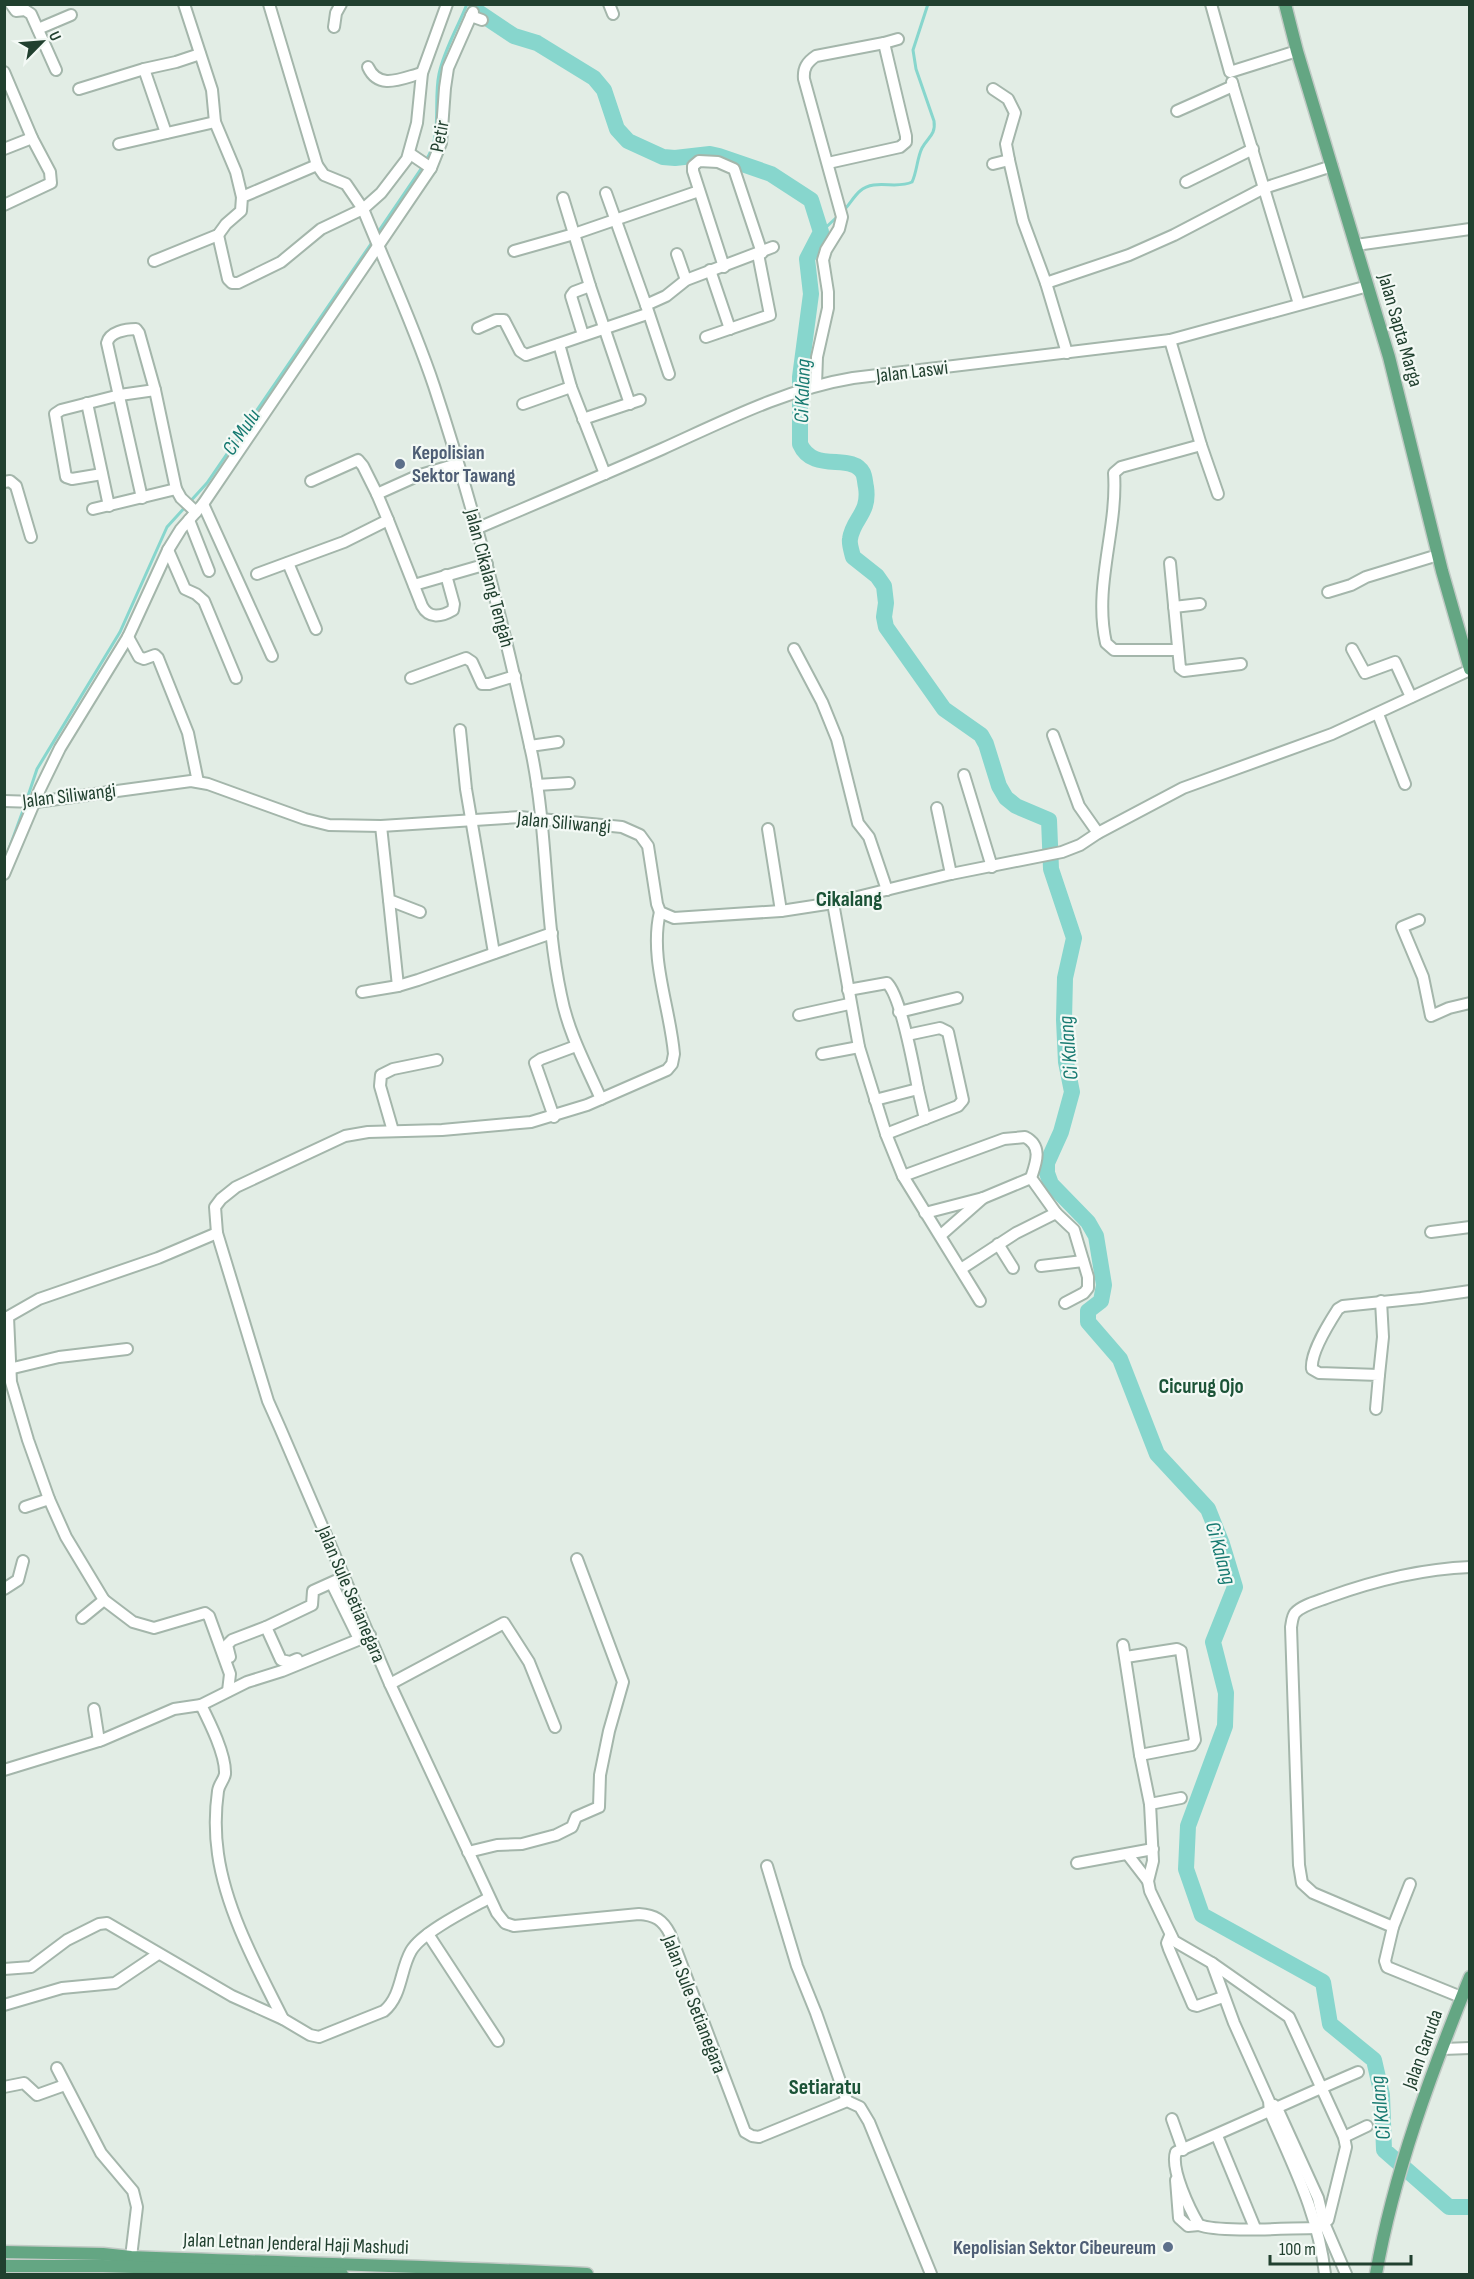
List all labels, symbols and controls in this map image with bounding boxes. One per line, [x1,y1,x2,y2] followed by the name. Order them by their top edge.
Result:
[12,12,72,72] north arrow
[44,28,65,44] text: U
[425,118,455,154] street label: Petir
[1372,270,1428,390] street label: Jalan Sapta Marga
[874,356,949,388] street label: Jalan Laswi
[789,358,816,424] water label: Ci Kalang
[217,404,266,460] water label: Ci Mulu
[412,441,516,488] place label: Kepolisian Sektor Tawang
[393,457,407,471] marker: Kepolisian Sektor Tawang
[459,505,519,650] street label: Jalan Cikalang Tengah
[20,778,117,814] street label: Jalan Siliwangi
[515,807,612,839] street label: Jalan Siliwangi
[816,886,882,913] district label: Cikalang
[1053,1014,1084,1081] water label: Ci Kalang
[1158,1374,1244,1399] district label: Cicurug Ojo
[1200,1519,1242,1588] water label: Ci Kalang
[311,1522,391,1666] street label: Jalan Sule Setianegara
[656,1931,731,2077] street label: Jalan Sule Setianegara
[1397,2006,1448,2093] street label: Jalan Garuda
[789,2074,861,2101] district label: Setiaratu
[1365,2074,1396,2141] water label: Ci Kalang
[182,2228,409,2260] street label: Jalan Letnan Jenderal Haji Mashudi
[1270,2228,1411,2266] scale bar
[953,2236,1156,2260] place label: Kepolisian Sektor Cibeureum
[1279,2239,1316,2260] text: 100 m
[1161,2240,1175,2254] marker: Kepolisian Sektor Cibeureum

